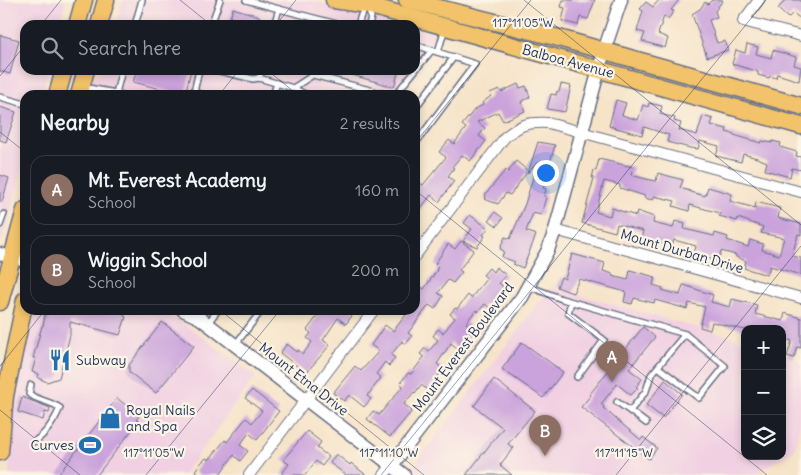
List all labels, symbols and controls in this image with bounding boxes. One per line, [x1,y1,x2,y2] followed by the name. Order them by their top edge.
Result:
[492,15,554,30] text: 117°11'05"W
[20,20,420,75] search box
[38,34,66,62] icon: search
[78,36,181,60] text: Search here
[520,40,616,82] street label: Balboa Avenue
[40,109,110,136] text: Nearby
[340,113,400,133] text: 2 results
[533,160,559,186] your location
[88,168,267,192] text: Mt. Everest Academy
[52,180,62,200] text: A
[355,180,399,200] text: 160 m
[88,192,136,212] text: School
[618,225,746,277] street label: Mount Durban Drive
[88,248,207,272] text: Wiggin School
[52,260,62,280] text: B
[351,260,399,280] text: 200 m
[88,272,136,292] text: School
[408,279,518,415] street label: Mount Everest Boulevard
[741,325,786,460] map controls
[741,325,786,370] button: +
[256,338,352,420] street label: Mount Etna Drive
[596,341,628,382] pin: A
[47,347,73,373] restaurant icon: Subway
[76,351,127,369] place label: Subway
[741,370,786,415] button: −
[126,401,195,435] place label: Royal Nails and Spa
[97,405,123,431] shop icon: Royal Nails and Spa
[529,415,561,456] pin: B
[741,415,786,460] button: layers
[77,432,103,458] sports icon: Curves
[30,436,74,454] place label: Curves
[123,445,185,460] text: 117°11'05"W
[360,445,419,460] text: 117°11'10"W
[595,445,653,460] text: 117°11'15"W

